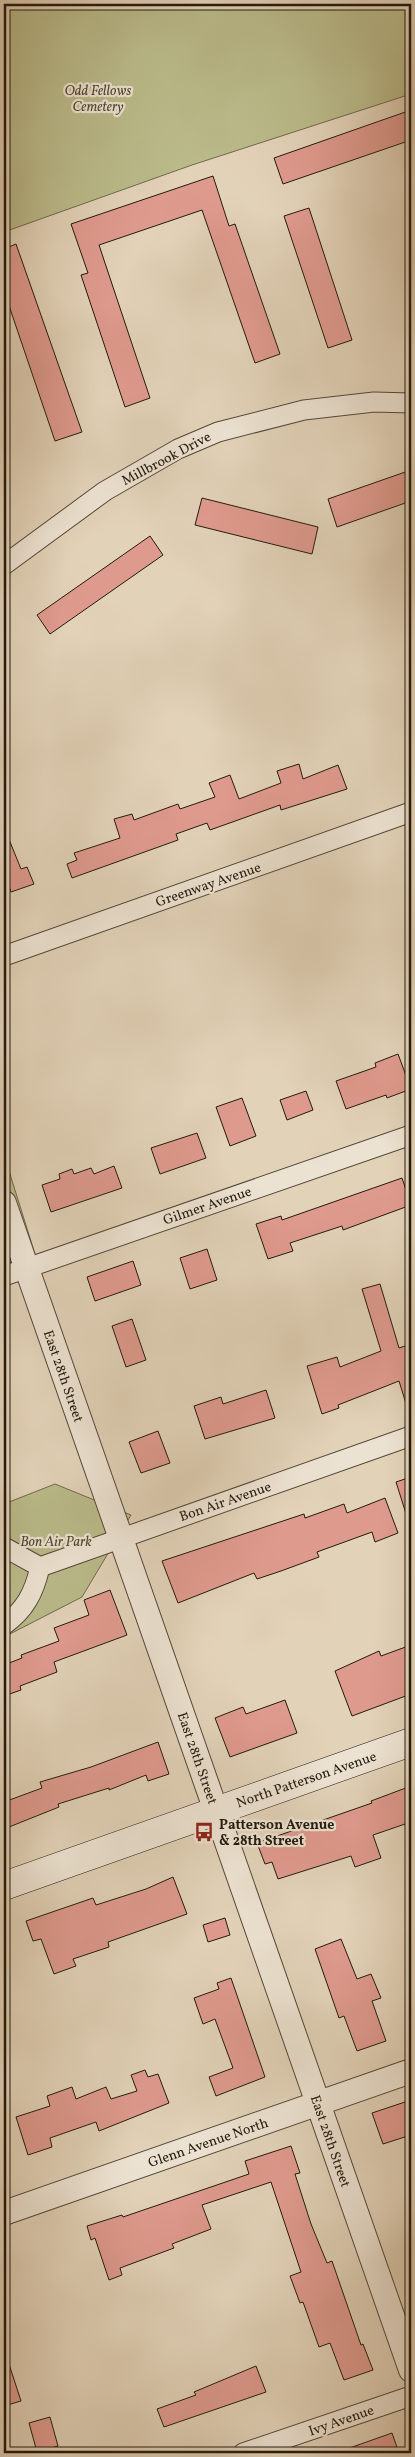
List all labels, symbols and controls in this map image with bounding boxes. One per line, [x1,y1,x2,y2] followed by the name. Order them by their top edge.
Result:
[64,82,132,117] park label: Odd Fellows Cemetery
[119,428,215,491] street label: Millbrook Drive
[153,858,264,912] street label: Greenway Avenue
[161,1182,254,1230] street label: Gilmer Avenue
[38,1328,87,1425] street label: East 28th Street
[177,1478,274,1527] street label: Bon Air Avenue
[20,1533,92,1552] park label: Bon Air Park
[172,1710,221,1807] street label: East 28th Street
[234,1747,379,1813] street label: North Patterson Avenue
[219,1816,335,1851] place label: Patterson Avenue & 28th Street
[193,1821,215,1843] bus stop icon: Patterson Avenue & 28th Street
[305,2093,354,2190] street label: East 28th Street
[146,2114,271,2173] street label: Glenn Avenue North
[306,2401,377,2441] street label: Ivy Avenue

